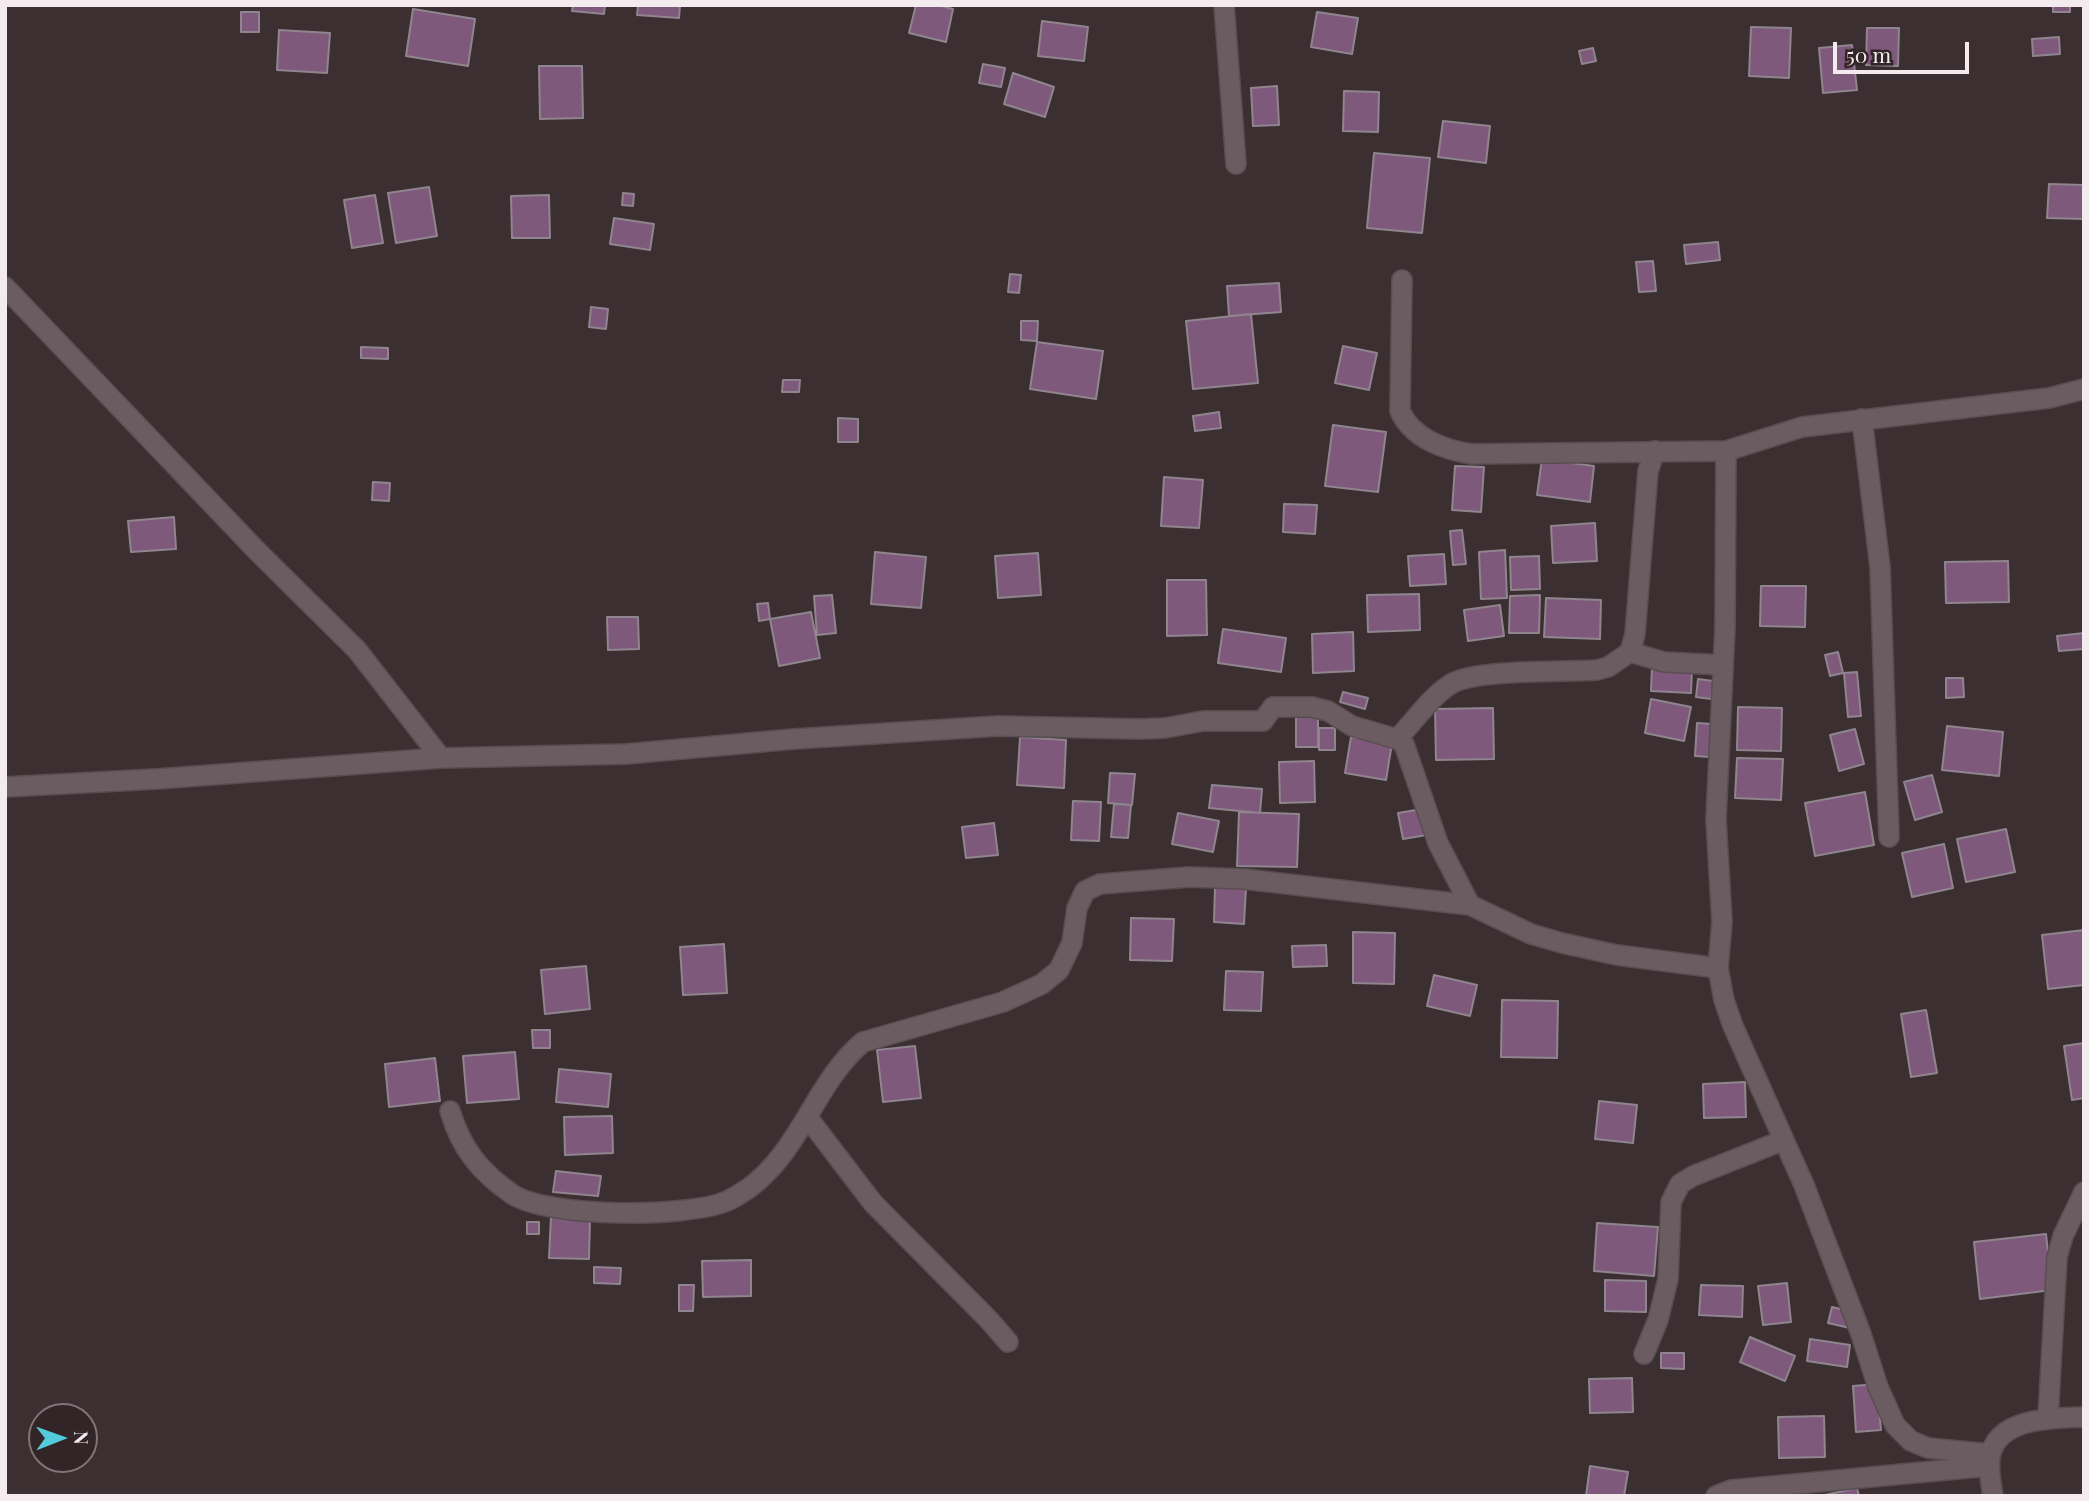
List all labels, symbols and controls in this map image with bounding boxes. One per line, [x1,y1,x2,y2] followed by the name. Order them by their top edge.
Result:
[1837,28,1974,72] scale bar
[1846,40,1891,68] text: 50 m
[28,1403,98,1473] north arrow
[69,1431,95,1445] text: N

